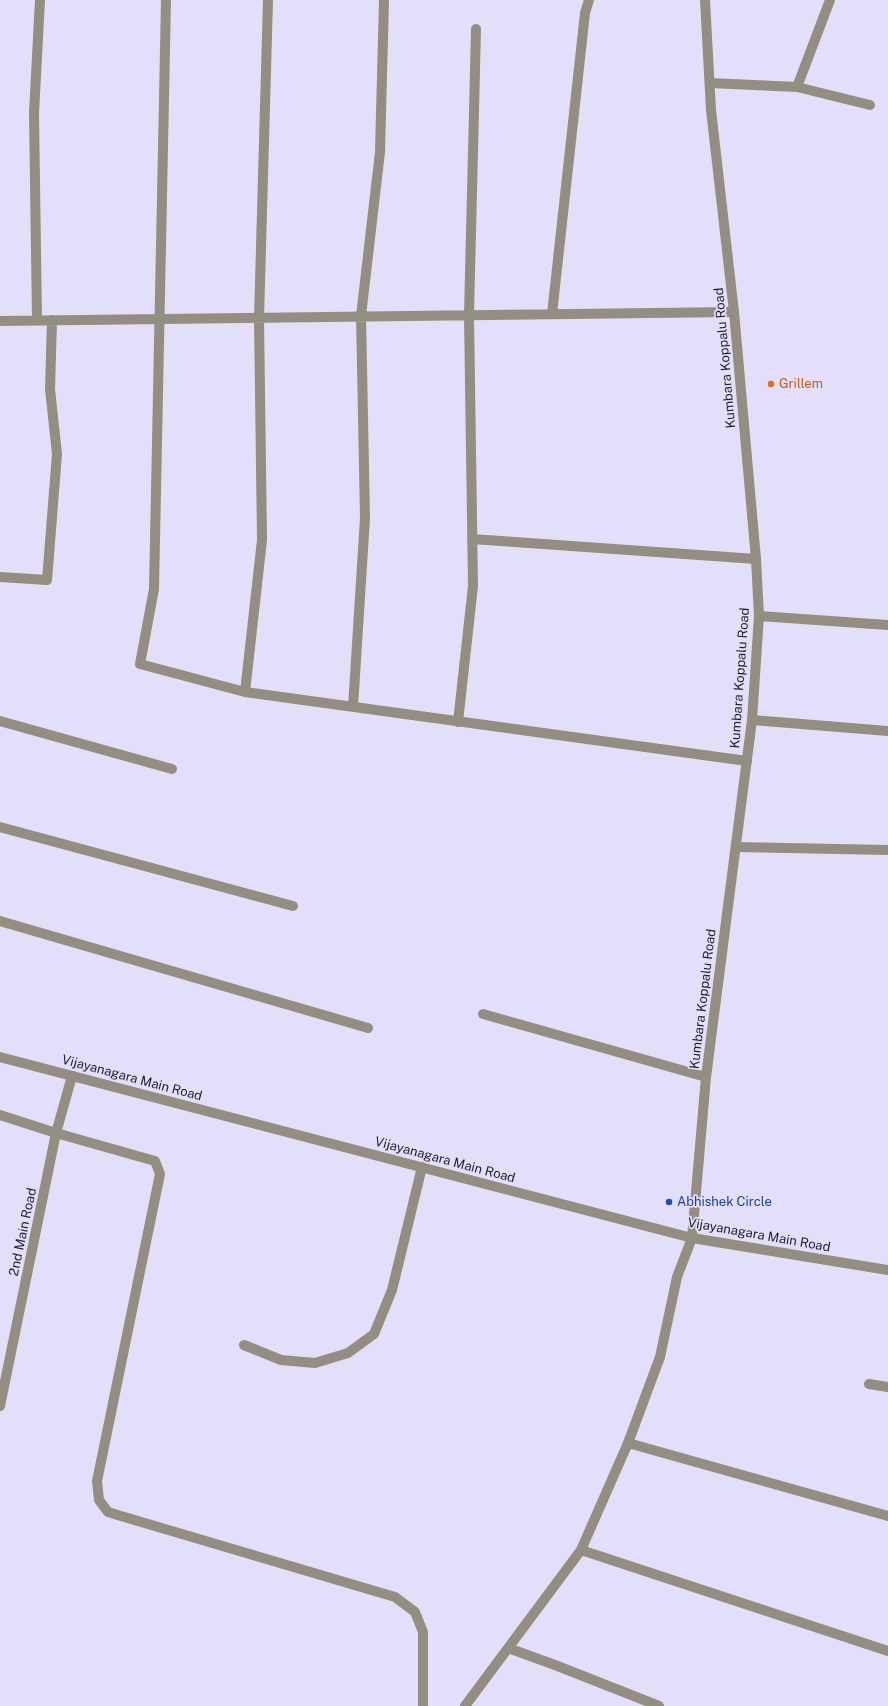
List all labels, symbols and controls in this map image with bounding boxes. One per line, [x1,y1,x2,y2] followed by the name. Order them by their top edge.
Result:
[711,287,739,429] street label: Kumbara Koppalu Road
[779,376,823,392] place label: Grillem
[766,379,776,389] marker: Grillem
[727,607,753,749] street label: Kumbara Koppalu Road
[687,928,719,1070] street label: Kumbara Koppalu Road
[60,1052,204,1104] street label: Vijayanagara Main Road
[373,1134,517,1186] street label: Vijayanagara Main Road
[6,1187,40,1277] street label: 2nd Main Road
[677,1194,772,1210] place label: Abhishek Circle
[664,1197,674,1207] marker: Abhishek Circle
[686,1215,832,1255] street label: Vijayanagara Main Road

